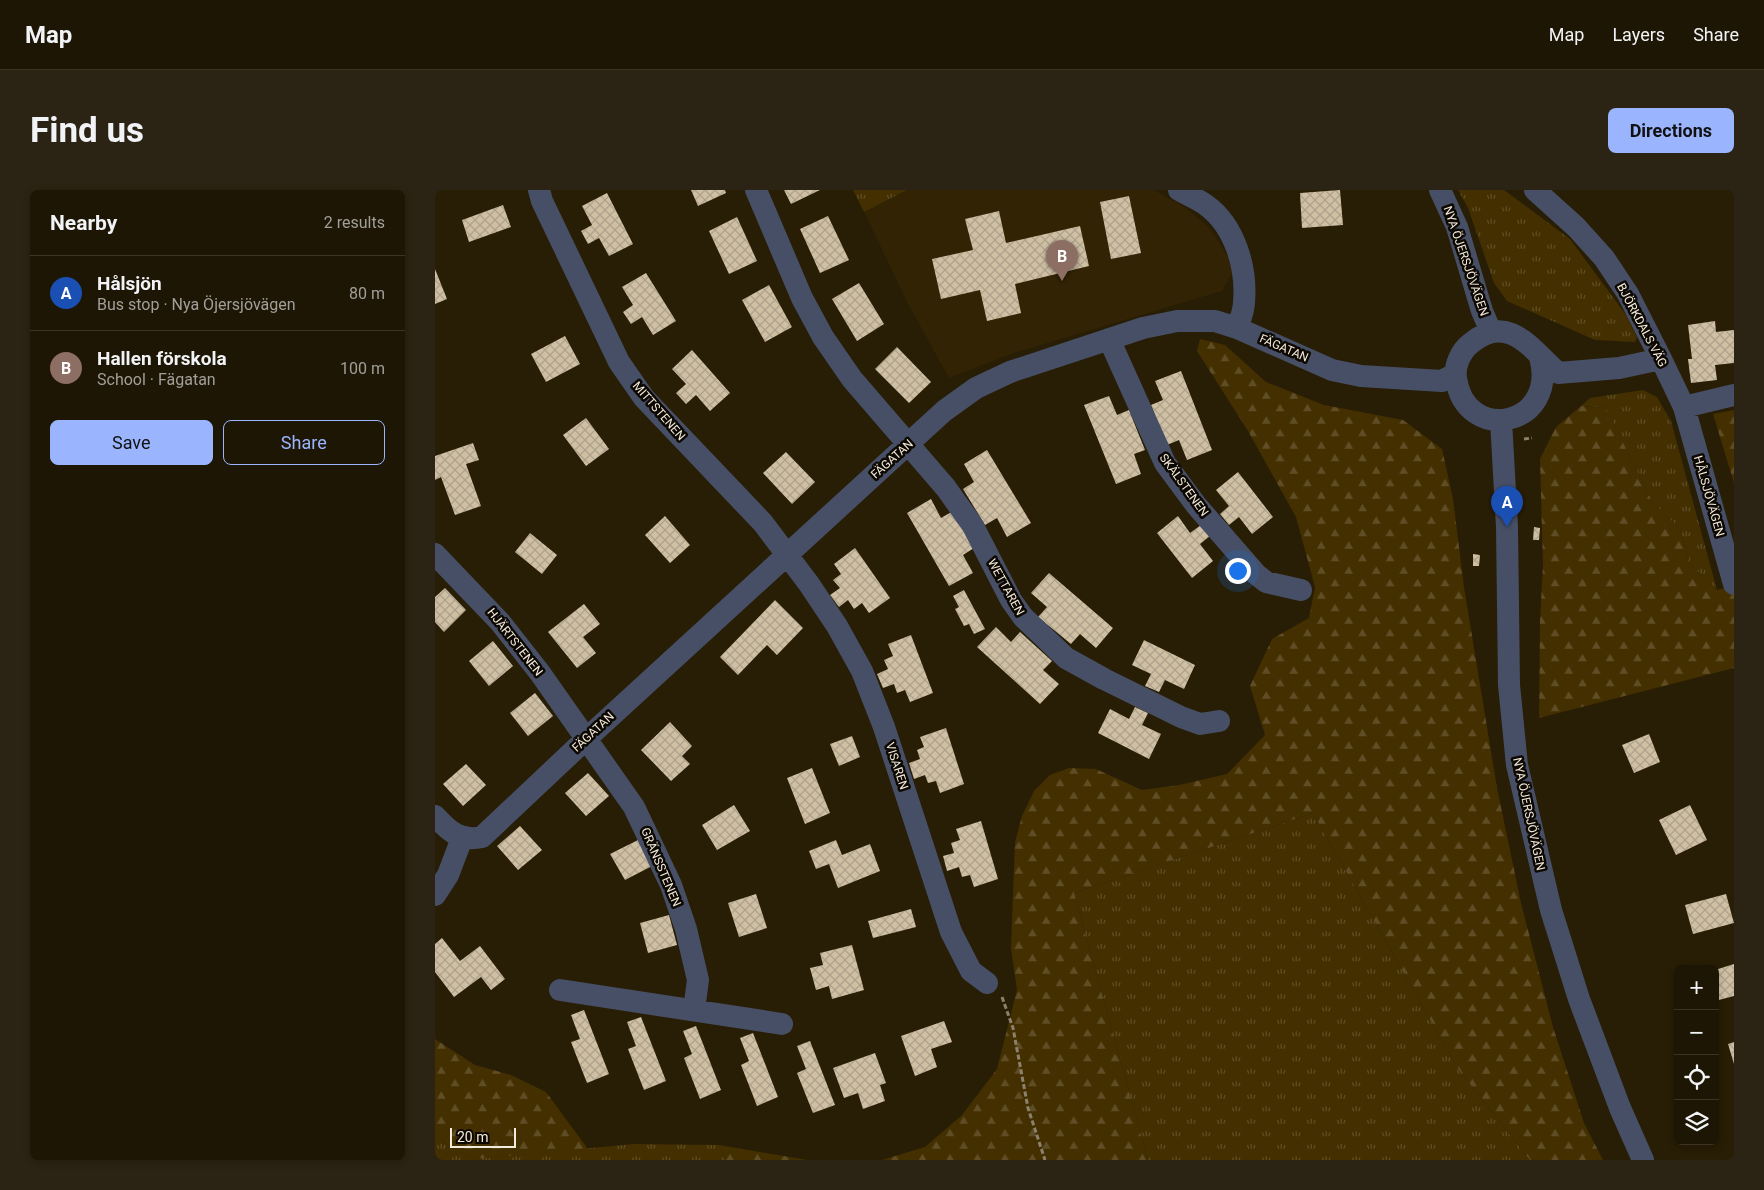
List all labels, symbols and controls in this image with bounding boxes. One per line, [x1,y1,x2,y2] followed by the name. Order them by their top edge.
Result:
[25,21,72,49] text: Map
[1549,24,1584,45] text: Map
[1612,24,1665,45] text: Layers
[1693,24,1739,45] text: Share
[1608,108,1734,153] button: Directions
[30,110,144,151] text: Find us
[1441,204,1492,318] street label: NYA ÖJERSJÖVÄGEN
[50,211,117,235] text: Nearby
[324,213,385,232] text: 2 results
[1046,240,1078,281] pin: B
[97,272,162,295] text: Hålsjön
[1614,280,1671,369] street label: BJÖRKDALS VÄG
[61,284,71,303] text: A
[349,284,385,303] text: 80 m
[97,295,296,314] text: Bus stop · Nya Öjersjövägen
[1257,331,1311,365] street label: FÄGATAN
[97,347,227,370] text: Hallen förskola
[61,359,71,378] text: B
[340,359,385,378] text: 100 m
[97,370,216,389] text: School · Fägatan
[630,379,688,443] street label: MITTSTENEN
[50,420,213,465] button: Save
[223,420,385,465] button: Share
[867,436,916,482] street label: FÄGATAN
[1157,450,1212,519] street label: SKÄLSTENEN
[1691,453,1729,538] street label: HÅLSJÖVÄGEN
[1491,486,1523,527] pin: A
[985,556,1027,618] street label: WETTAREN
[1225,558,1251,584] your location
[484,605,547,679] street label: HJÄRTSTENEN
[569,709,617,755] street label: FÄGATAN
[883,741,911,791] street label: VISAREN
[1510,756,1549,872] street label: NYA ÖJERSJÖVÄGEN
[638,825,685,908] street label: GRÄNSSTENEN
[1674,965,1719,1145] map controls
[1674,965,1719,1010] button: +
[1674,1010,1719,1055] button: −
[1674,1055,1719,1100] button: locate
[1674,1100,1719,1145] button: layers
[450,1125,516,1148] scale bar
[457,1129,489,1145] text: 20 m

